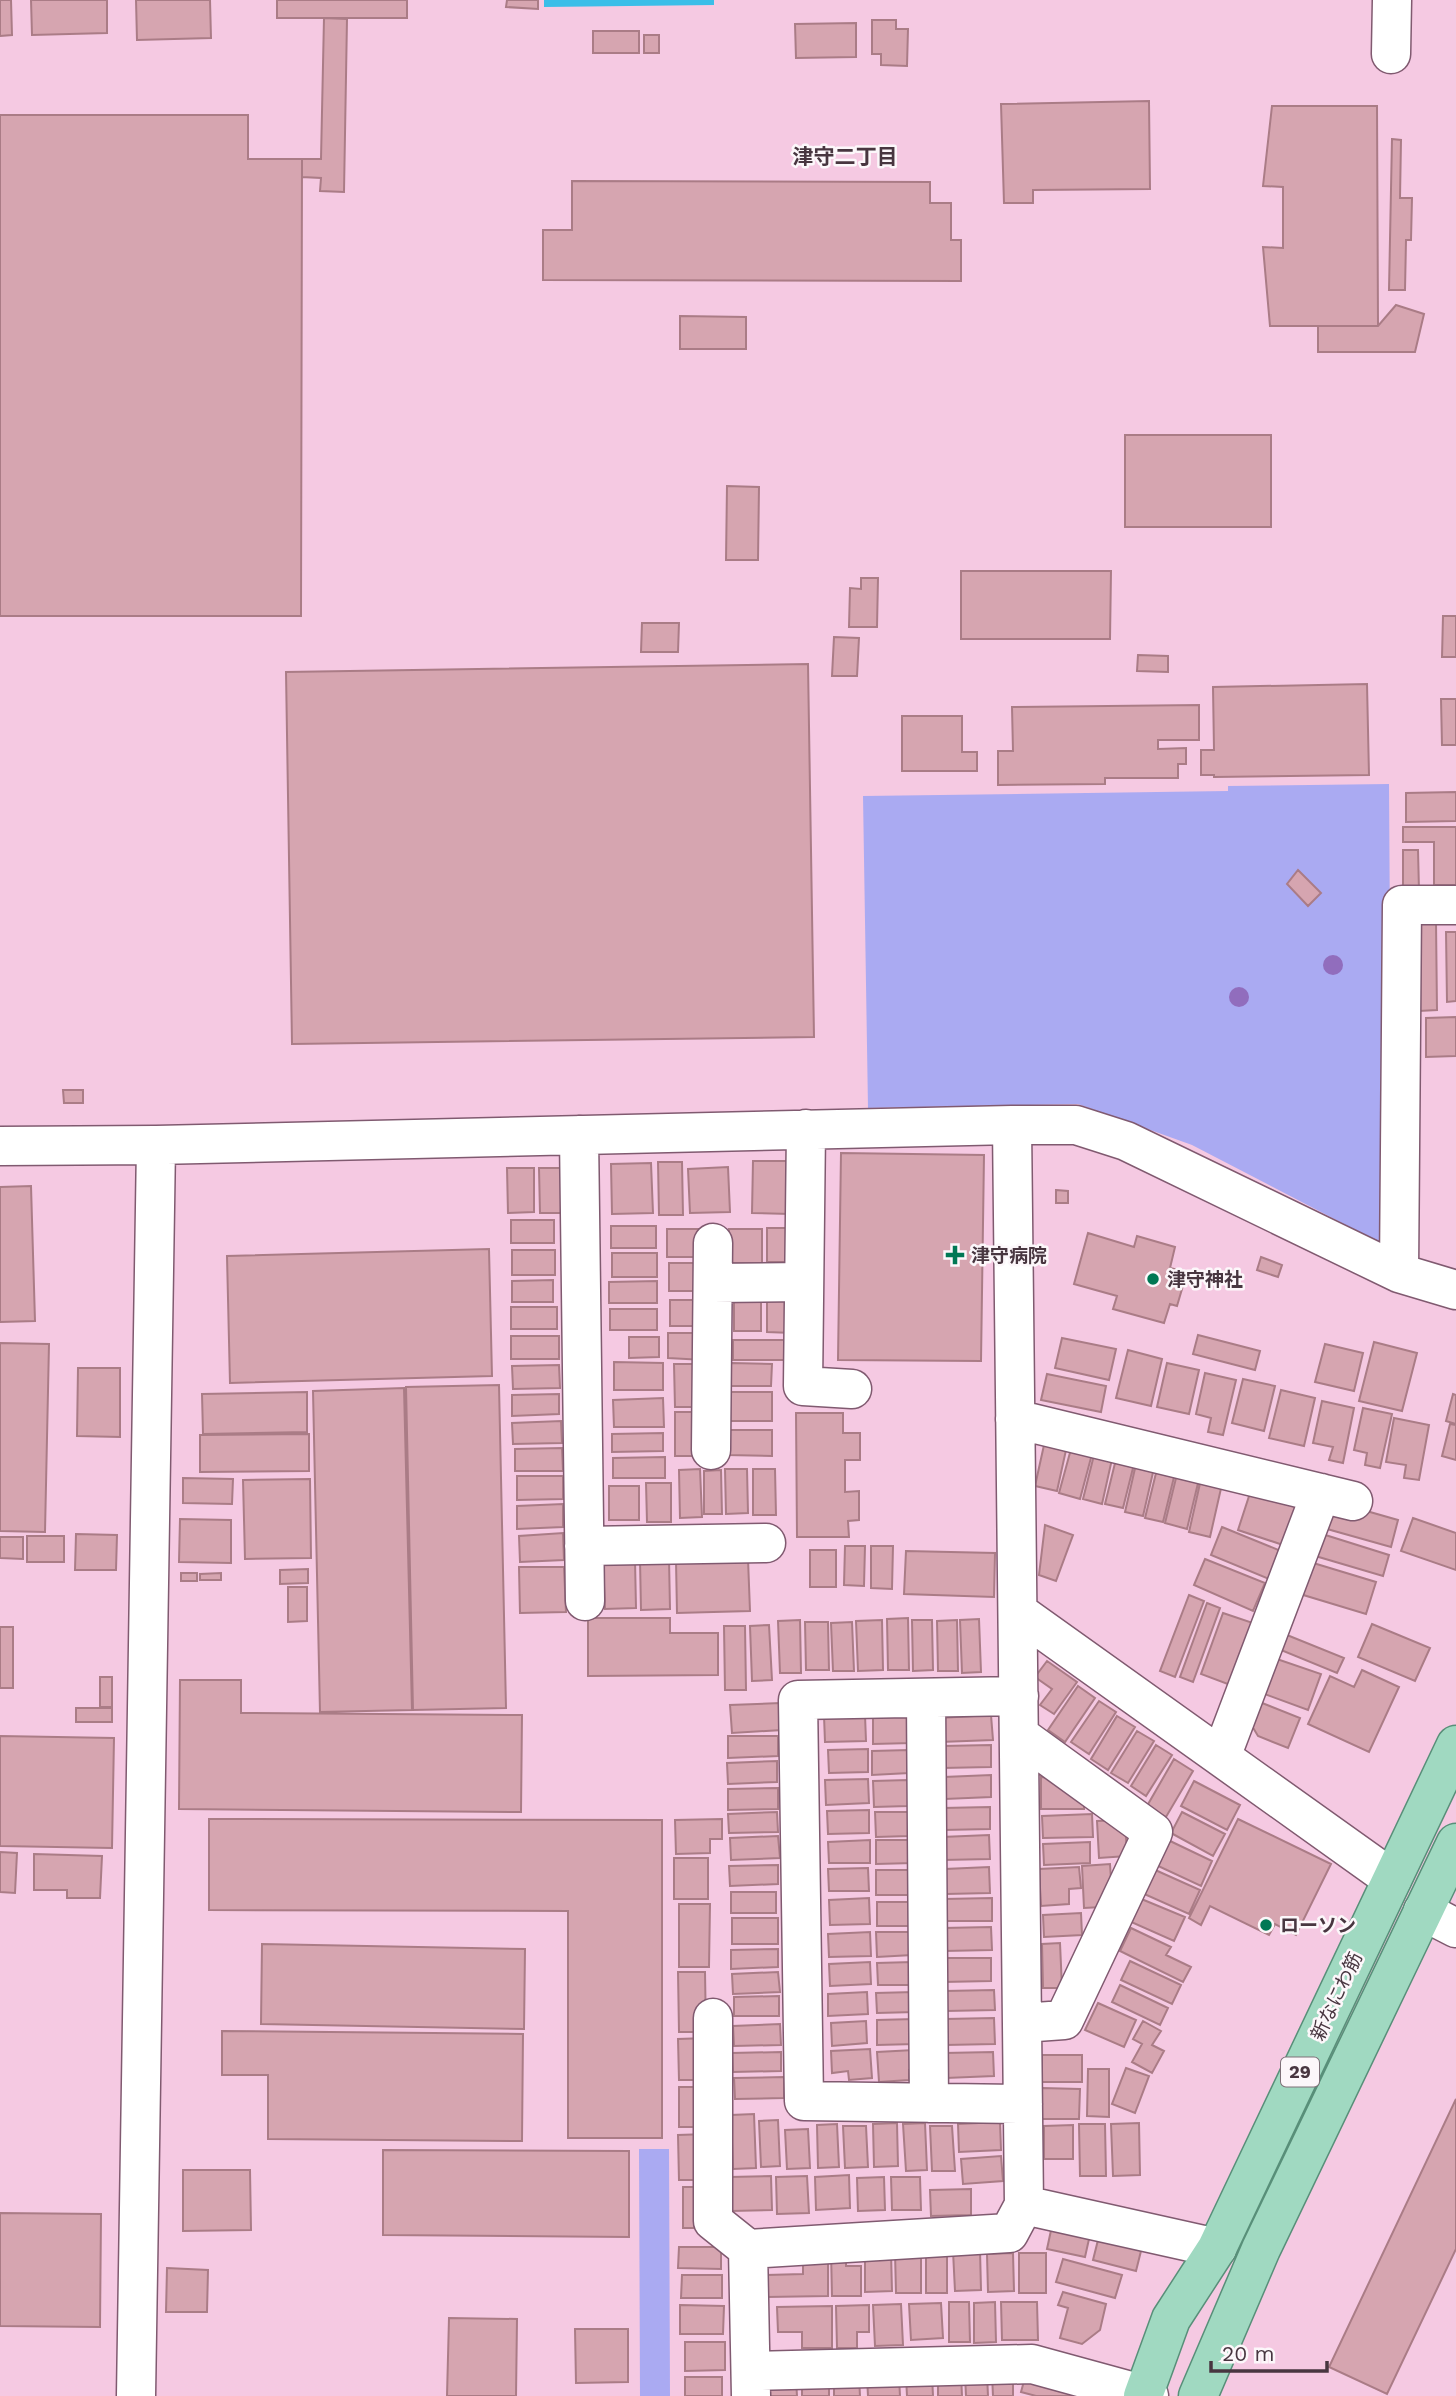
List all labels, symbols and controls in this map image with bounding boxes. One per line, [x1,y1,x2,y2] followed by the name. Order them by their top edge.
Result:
[793,144,898,169] district label: 津守二丁目
[971,1244,1047,1267] place label: 津守病院
[945,1245,965,1265] marker: 津守病院
[1167,1268,1243,1291] place label: 津守神社
[1145,1271,1161,1287] marker: 津守神社
[1280,1914,1356,1937] place label: ローソン
[1258,1917,1274,1933] marker: ローソン
[1306,1948,1367,2044] street label: 新なにわ筋
[1281,2058,1319,2086] road number: 29
[1211,2330,1326,2374] scale bar
[1222,2341,1274,2366] text: 20 m

